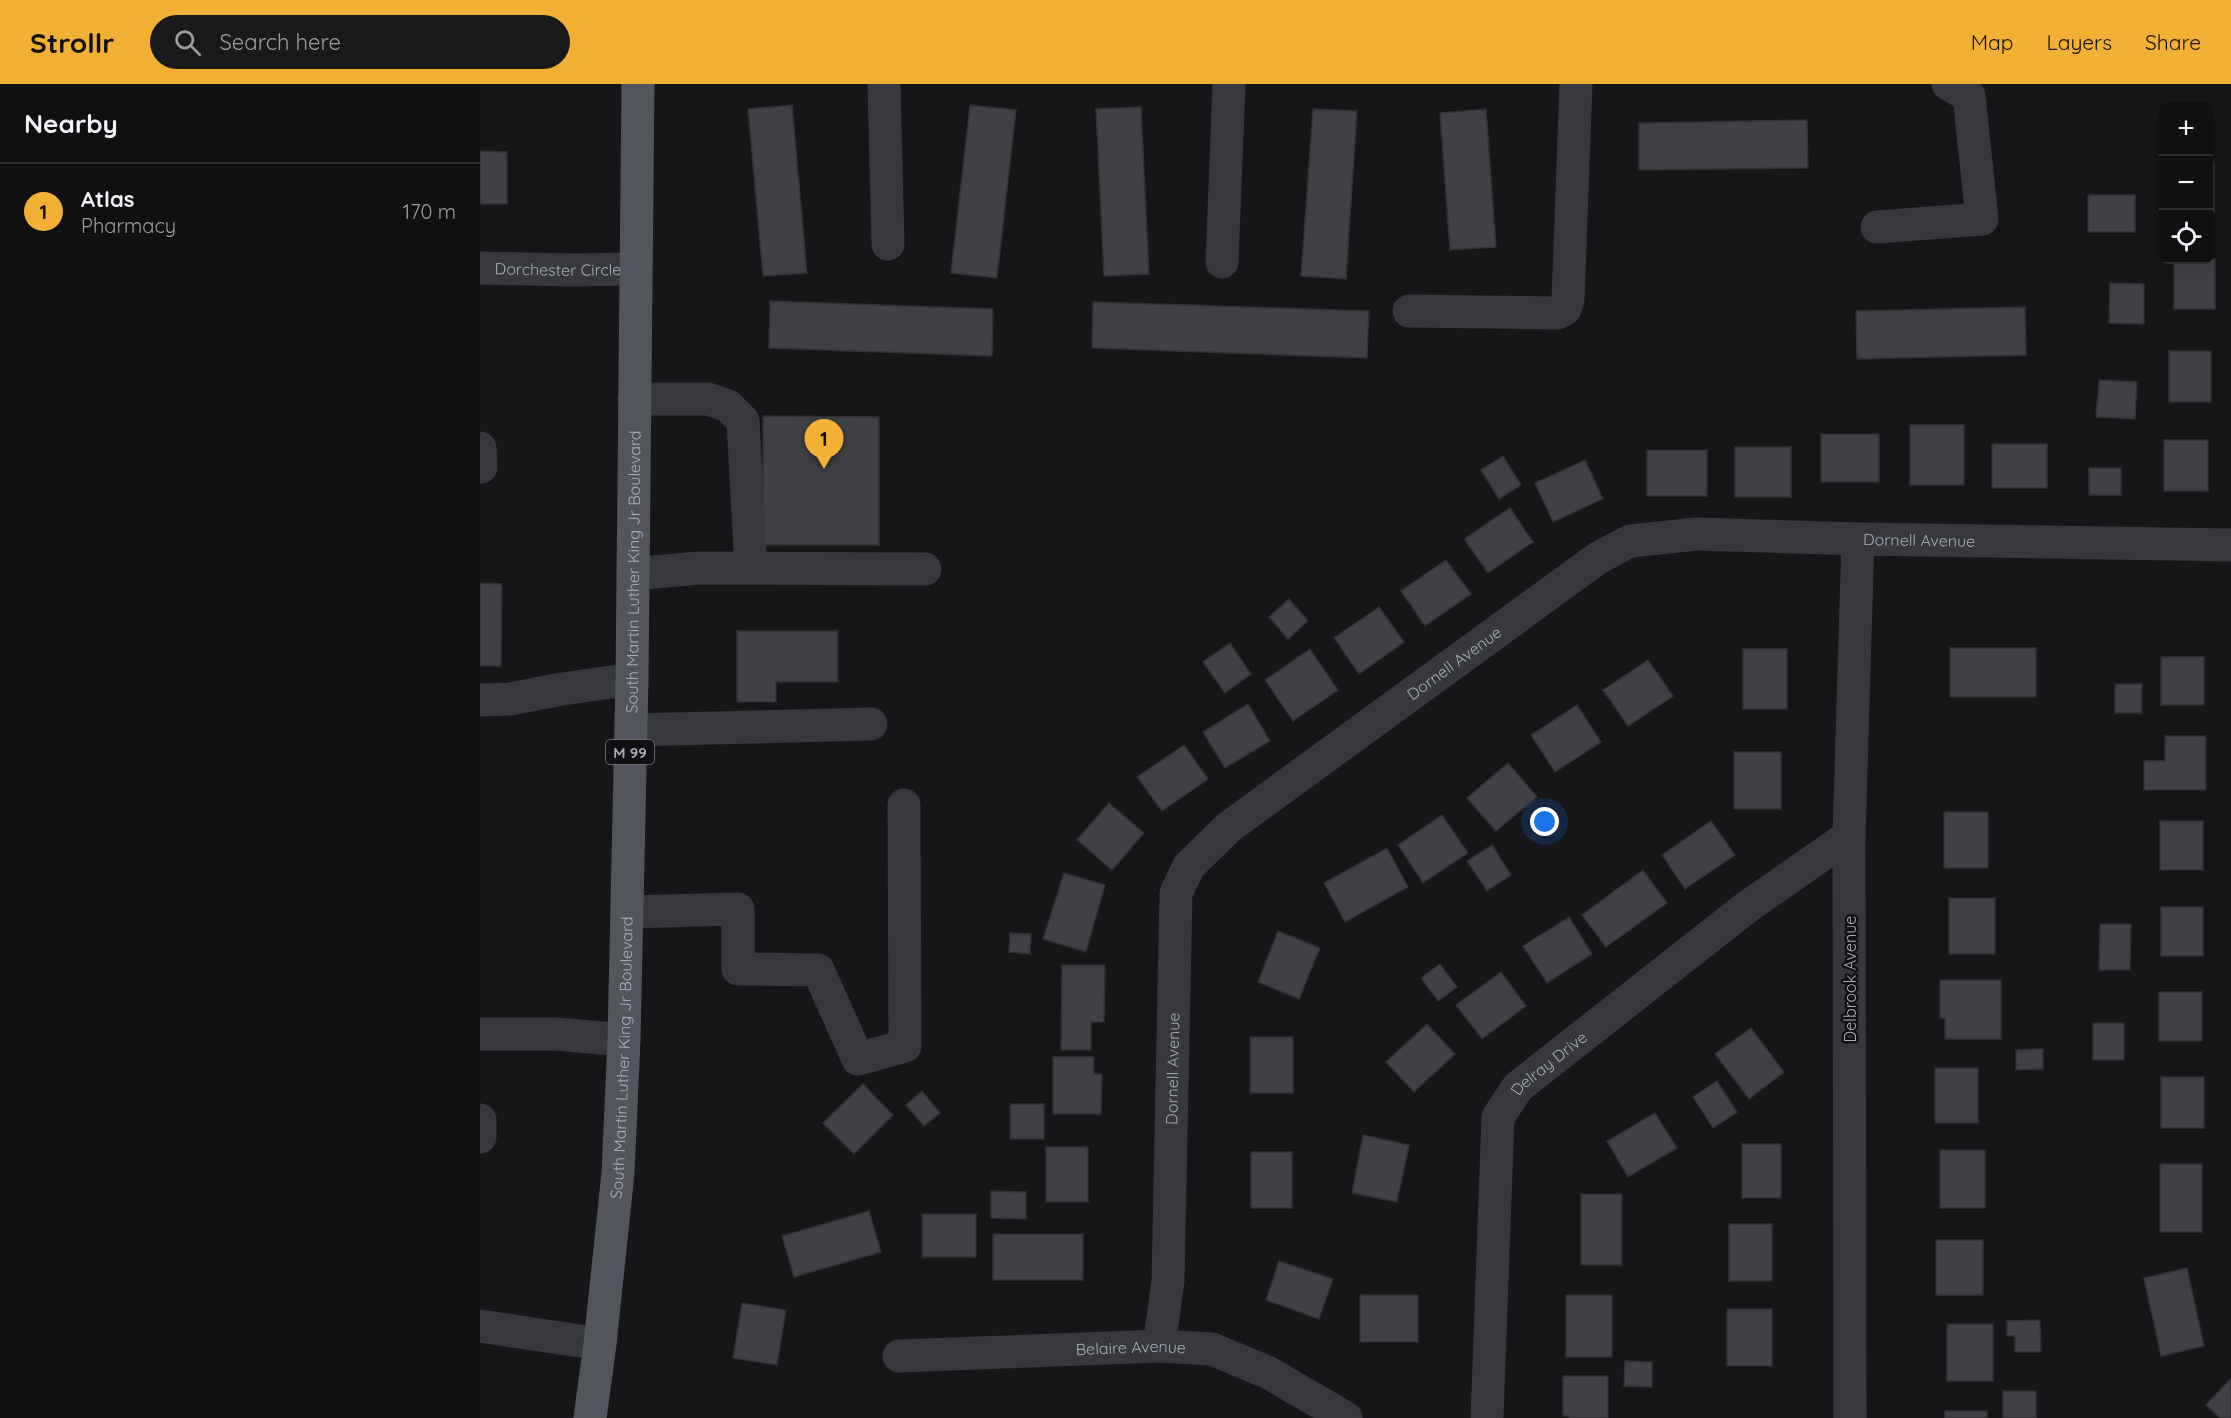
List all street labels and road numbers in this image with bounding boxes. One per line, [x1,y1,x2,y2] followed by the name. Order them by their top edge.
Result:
[494,258,621,280] street label: Dorchester Circle
[621,430,645,714] street label: South Martin Luther King Jr Boulevard
[1863,529,1975,551] street label: Dornell Avenue
[1403,622,1505,704] street label: Dornell Avenue
[606,740,654,764] road number: M 99
[605,916,637,1200] street label: South Martin Luther King Jr Boulevard
[1840,916,1860,1042] street label: Delbrook Avenue
[1161,1012,1184,1125] street label: Dornell Avenue
[1506,1027,1591,1099] street label: Delray Drive
[1075,1336,1186,1359] street label: Belaire Avenue

